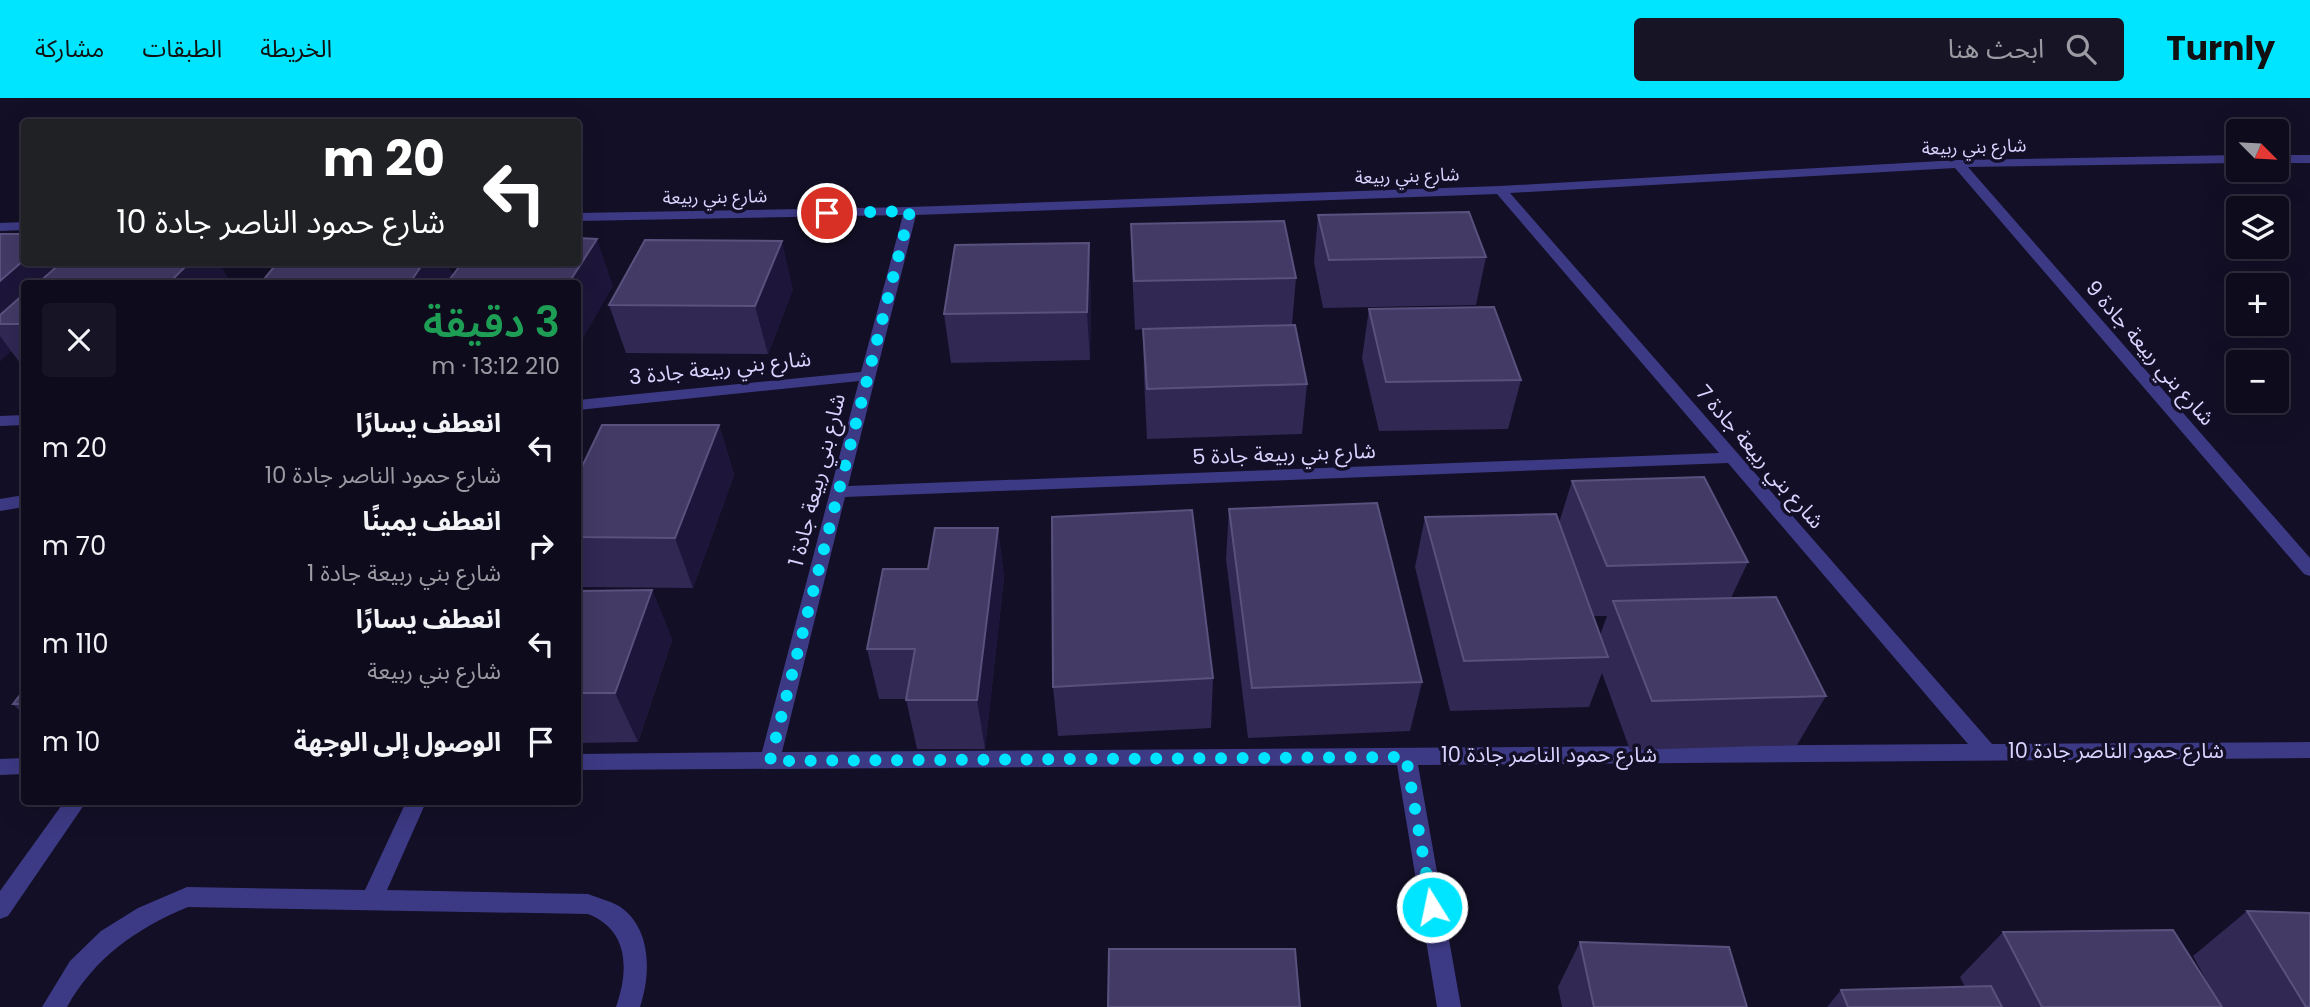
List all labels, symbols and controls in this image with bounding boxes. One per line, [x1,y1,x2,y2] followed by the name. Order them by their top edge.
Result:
[1634,18,2124,81] search box
[2166,25,2275,72] text: Turnly
[2062,30,2100,68] icon: search
[1948,31,2044,67] text: ابحث هنا
[35,32,104,65] text: مشاركة
[142,32,222,65] text: الطبقات
[260,32,332,65] text: الخريطة
[2226,119,2289,182] north arrow
[2226,119,2289,413] map controls
[323,125,445,193] text: 20 m
[1921,132,2027,163] street label: شارع بني ربيعة
[469,147,560,238] icon: left
[1354,161,1460,192] street label: شارع بني ربيعة
[662,183,768,212] street label: شارع بني ربيعة
[797,183,857,243] pin
[808,194,846,232] icon: arrive
[2226,196,2289,259] button: layers
[116,199,445,244] text: شارع حمود الناصر جادة 10
[2226,273,2289,336] button: +
[2078,274,2222,433] street label: شارع بني ربيعة جادة 9
[423,293,560,352] text: 3 دقيقة
[42,303,116,377] button: close
[628,344,813,393] street label: شارع بني ربيعة جادة 3
[432,350,560,382] text: 210 m · 13:12
[2226,350,2289,413] button: −
[1688,379,1831,536] street label: شارع بني ربيعة جادة 7
[781,390,854,570] street label: شارع بني ربيعة جادة 1
[356,405,501,441] text: انعطف يسارًا
[522,429,560,467] icon: left
[42,430,107,466] text: 20 m
[1192,436,1376,473] street label: شارع بني ربيعة جادة 5
[265,459,501,491] text: شارع حمود الناصر جادة 10
[363,503,501,539] text: انعطف يمينًا
[522,527,560,565] icon: right
[42,528,106,564] text: 70 m
[307,557,501,589] text: شارع بني ربيعة جادة 1
[356,601,501,637] text: انعطف يسارًا
[522,625,560,663] icon: left
[42,626,109,662] text: 110 m
[367,655,501,687] text: شارع بني ربيعة
[522,723,560,761] icon: arrive
[42,724,100,760] text: 10 m
[294,724,501,760] text: الوصول إلى الوجهة
[2008,736,2224,766] street label: شارع حمود الناصر جادة 10
[1441,740,1657,770] street label: شارع حمود الناصر جادة 10
[1395,870,1469,944] position arrow

